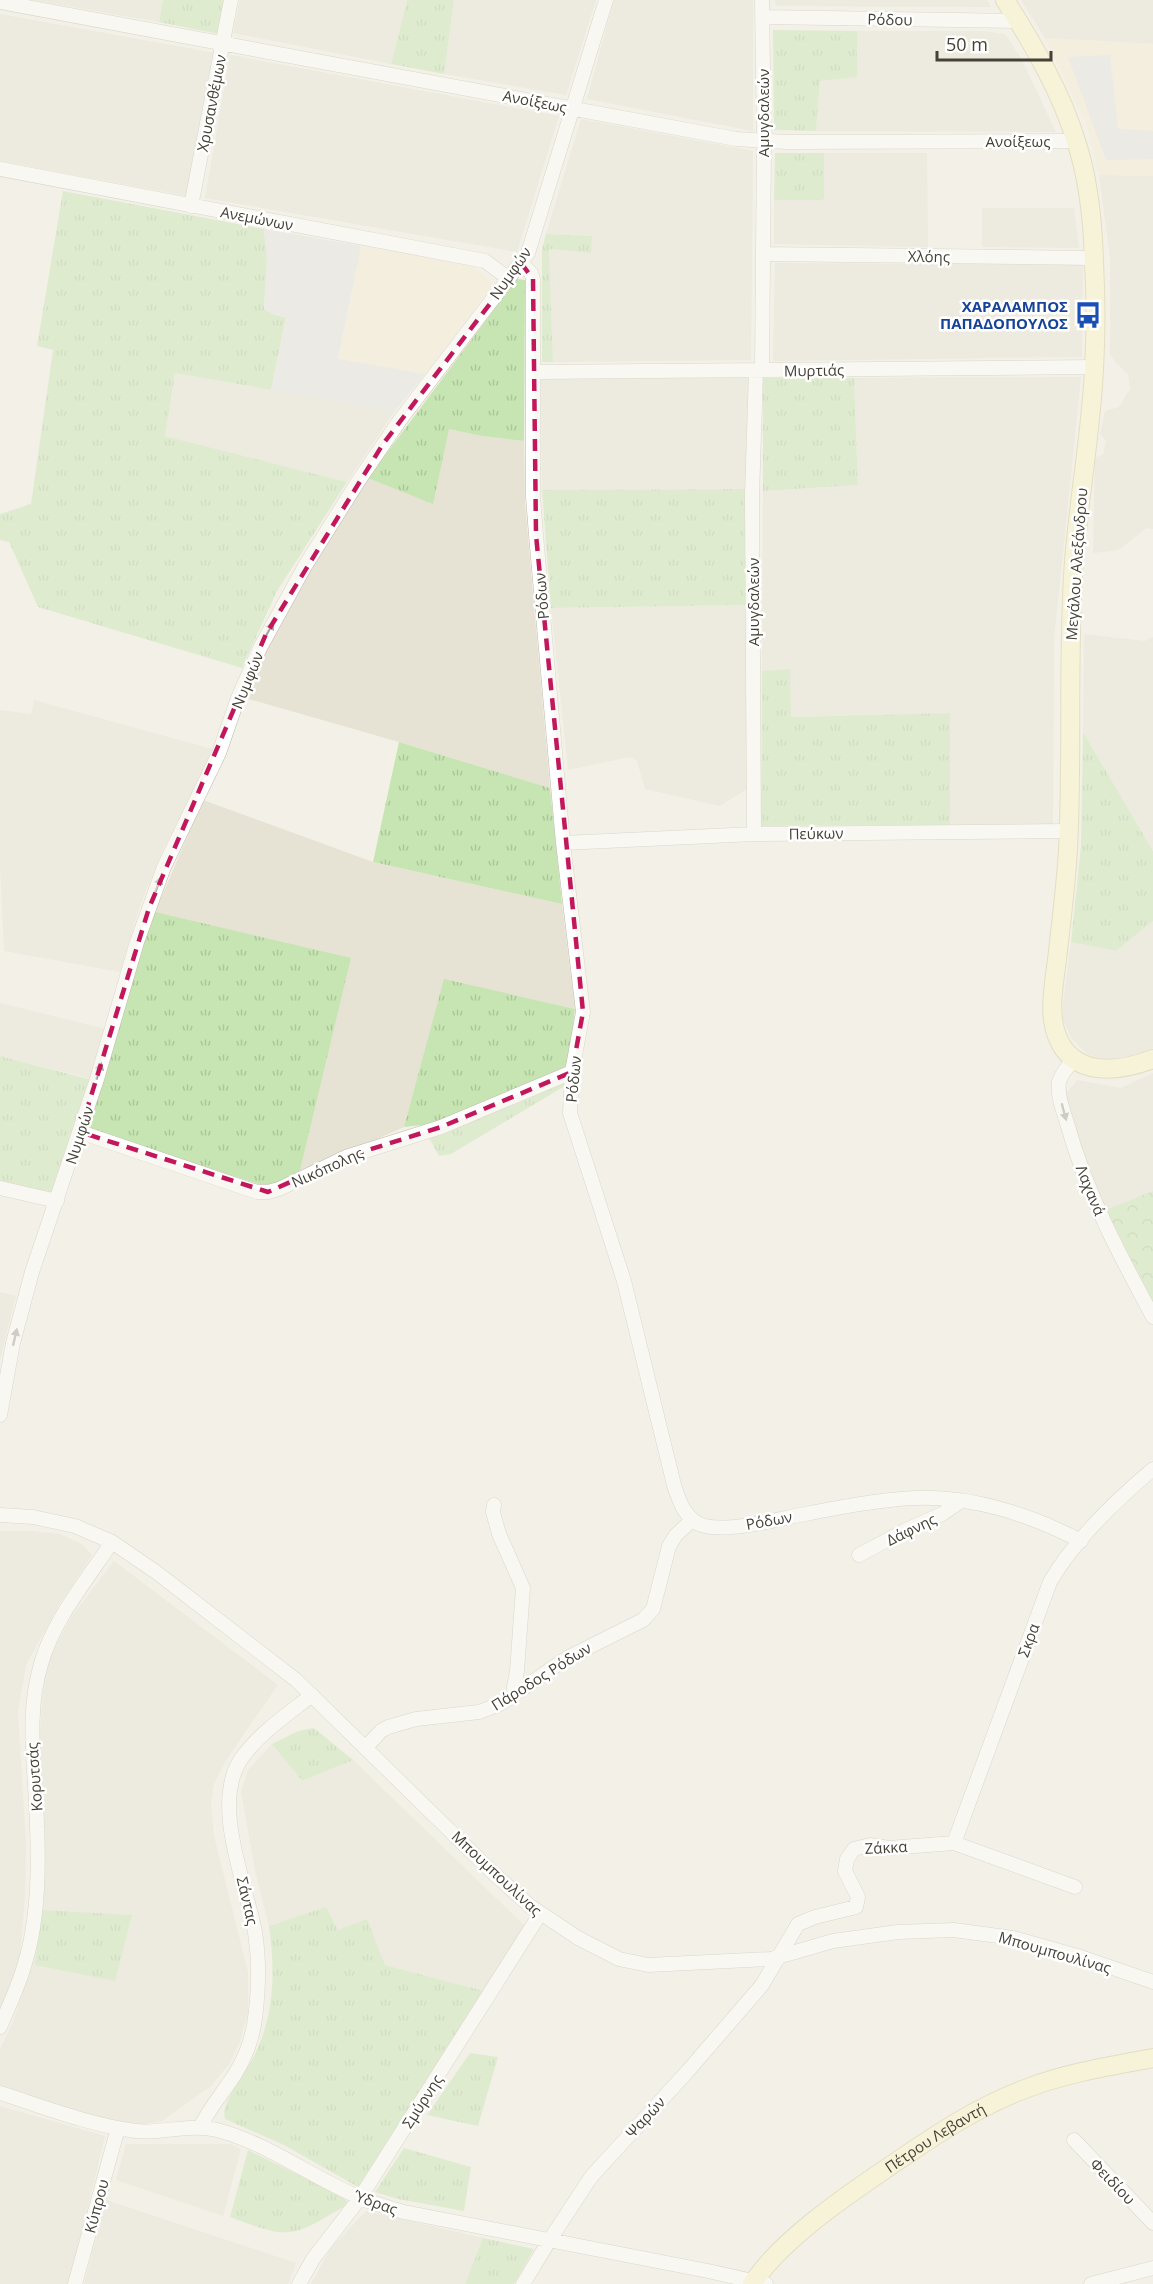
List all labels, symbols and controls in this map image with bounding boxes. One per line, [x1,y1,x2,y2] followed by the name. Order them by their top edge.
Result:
[867,9,913,29] street label: Ρόδου
[937,24,1051,62] scale bar
[946,32,988,56] text: 50 m
[192,53,230,153] street label: Χρυσανθέμων
[753,69,773,157] street label: Αμυγδαλεών
[501,85,569,117] street label: Ανοίξεως
[986,131,1050,151] street label: Ανοίξεως
[219,201,295,235] street label: Ανεμώνων
[485,243,535,303] street label: Νυμφών
[908,246,950,266] street label: Χλόης
[940,296,1068,333] place label: ΧΑΡΑΛΑΜΠΟΣ ΠΑΠΑΔΟΠΟΥΛΟΣ
[1073,300,1103,330] bus stop icon: ΧΑΡΑΛΑΜΠΟΣ ΠΑΠΑΔΟΠΟΥΛΟΣ
[784,359,844,381] street label: Μυρτιάς
[1061,487,1091,641] street label: Μεγάλου Αλεξάνδρου
[743,558,763,646] street label: Αμυγδαλεών
[529,572,553,620] street label: Ρόδων
[264,621,274,638] one-way arrow
[226,648,268,712] street label: Νυμφών
[788,823,844,843] street label: Πεύκων
[153,876,163,894] one-way arrow
[561,1055,585,1103] street label: Ρόδων
[95,1062,104,1080] one-way arrow
[60,1103,98,1167] street label: Νυμφών
[1060,1104,1069,1122] one-way arrow
[288,1142,366,1192] street label: Νικόπολης
[1072,1162,1110,1218] street label: Λαχανά
[10,1327,20,1346] one-way arrow
[744,1506,794,1534] street label: Ρόδων
[883,1508,939,1550] street label: Δάφνης
[1013,1620,1043,1660] street label: Σκρα
[487,1637,595,1715] street label: Πάροδος Ρόδων
[22,1742,46,1812] street label: Κορυτσάς
[448,1826,546,1920] street label: Μπουμπουλίνας
[864,1836,908,1858] street label: Ζάκκα
[233,1875,263,1927] street label: Σάντας
[996,1926,1114,1978] street label: Μπουμπουλίνας
[397,2070,447,2132] street label: Σμύρνης
[621,2092,669,2142] street label: Ψαρών
[881,2098,989,2177] street label: Πέτρου Λεβαντή
[1086,2154,1140,2208] street label: Φειδίου
[79,2177,113,2235] street label: Κύπρου
[350,2185,401,2219] street label: Ύδρας

